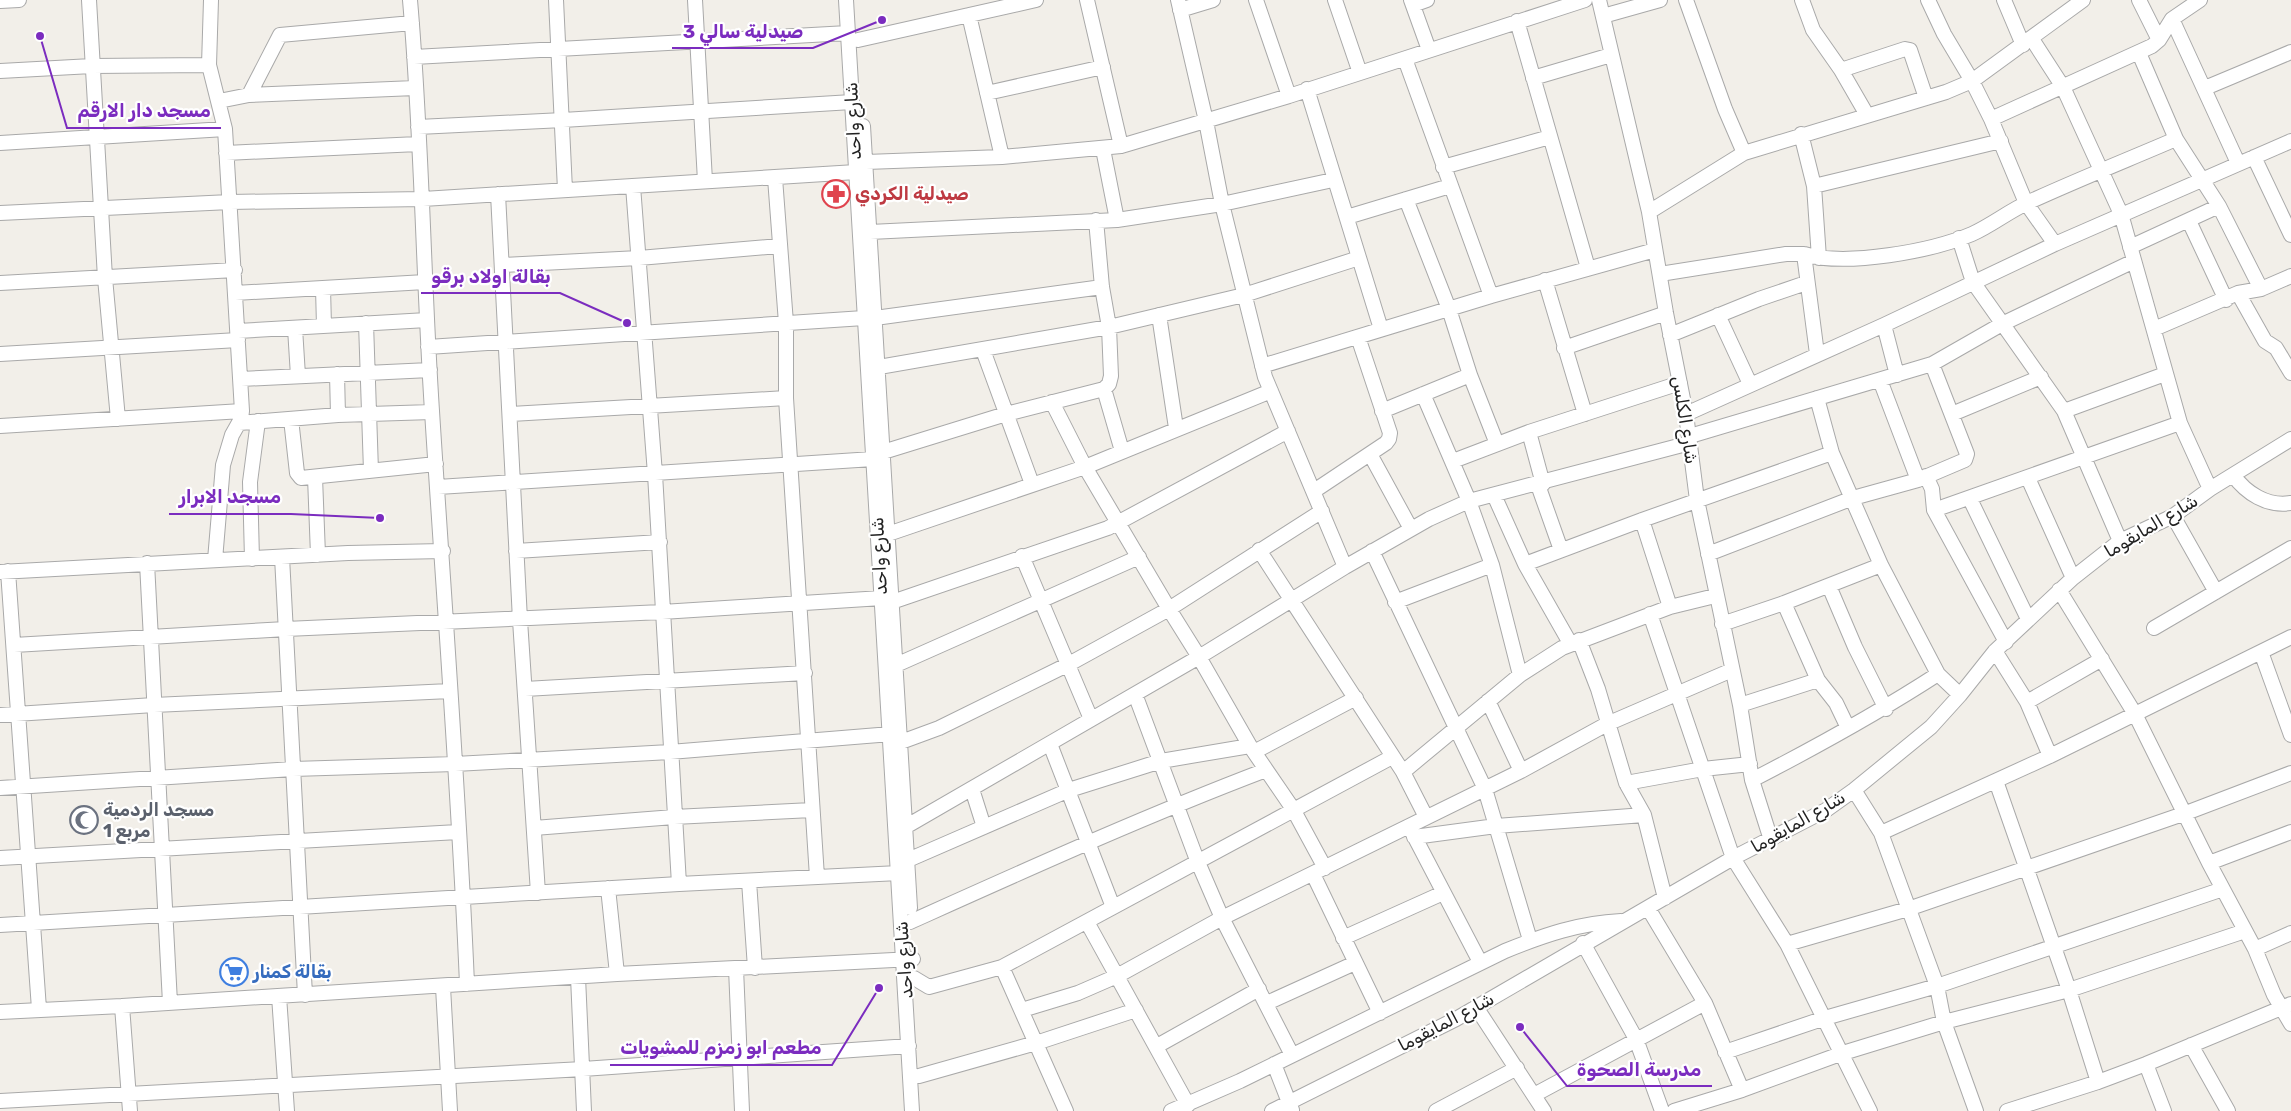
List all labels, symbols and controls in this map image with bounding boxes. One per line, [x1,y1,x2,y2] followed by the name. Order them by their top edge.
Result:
[672,14,813,48] callout: صيدلية سالي 3
[683,20,803,46] text: صيدلية سالي 3
[840,82,867,160] street label: شارع واحد
[67,94,221,128] callout: مسجد دار الارقم
[77,99,211,123] text: مسجد دار الارقم
[821,179,851,209] pharmacy icon: صيدلية الكردي
[855,183,969,207] place label: صيدلية الكردي
[421,259,560,293] callout: بقالة اولاد برقو
[431,265,551,288] text: بقالة اولاد برقو
[1666,374,1703,466] street label: شارع الكلس
[169,480,291,514] callout: مسجد الابرار
[178,485,281,508] text: مسجد الابرار
[2100,489,2202,563] street label: شارع المايقوما
[866,517,893,595] street label: شارع واحد
[1747,786,1850,859] street label: شارع المايقوما
[103,799,214,844] place label: مسجد الردمية مربع 1
[69,805,99,835] mosque icon: مسجد الردمية مربع 1
[890,920,919,1000] street label: شارع واحد
[219,957,249,987] supermarket icon: بقالة كمنار
[252,961,332,983] place label: بقالة كمنار
[1394,988,1498,1057] street label: شارع المايقوما
[610,1031,832,1065] callout: مطعم ابو زمزم للمشويات
[620,1036,822,1061] text: مطعم ابو زمزم للمشويات
[1567,1052,1712,1086] callout: مدرسة الصحوة
[1577,1058,1701,1081] text: مدرسة الصحوة

